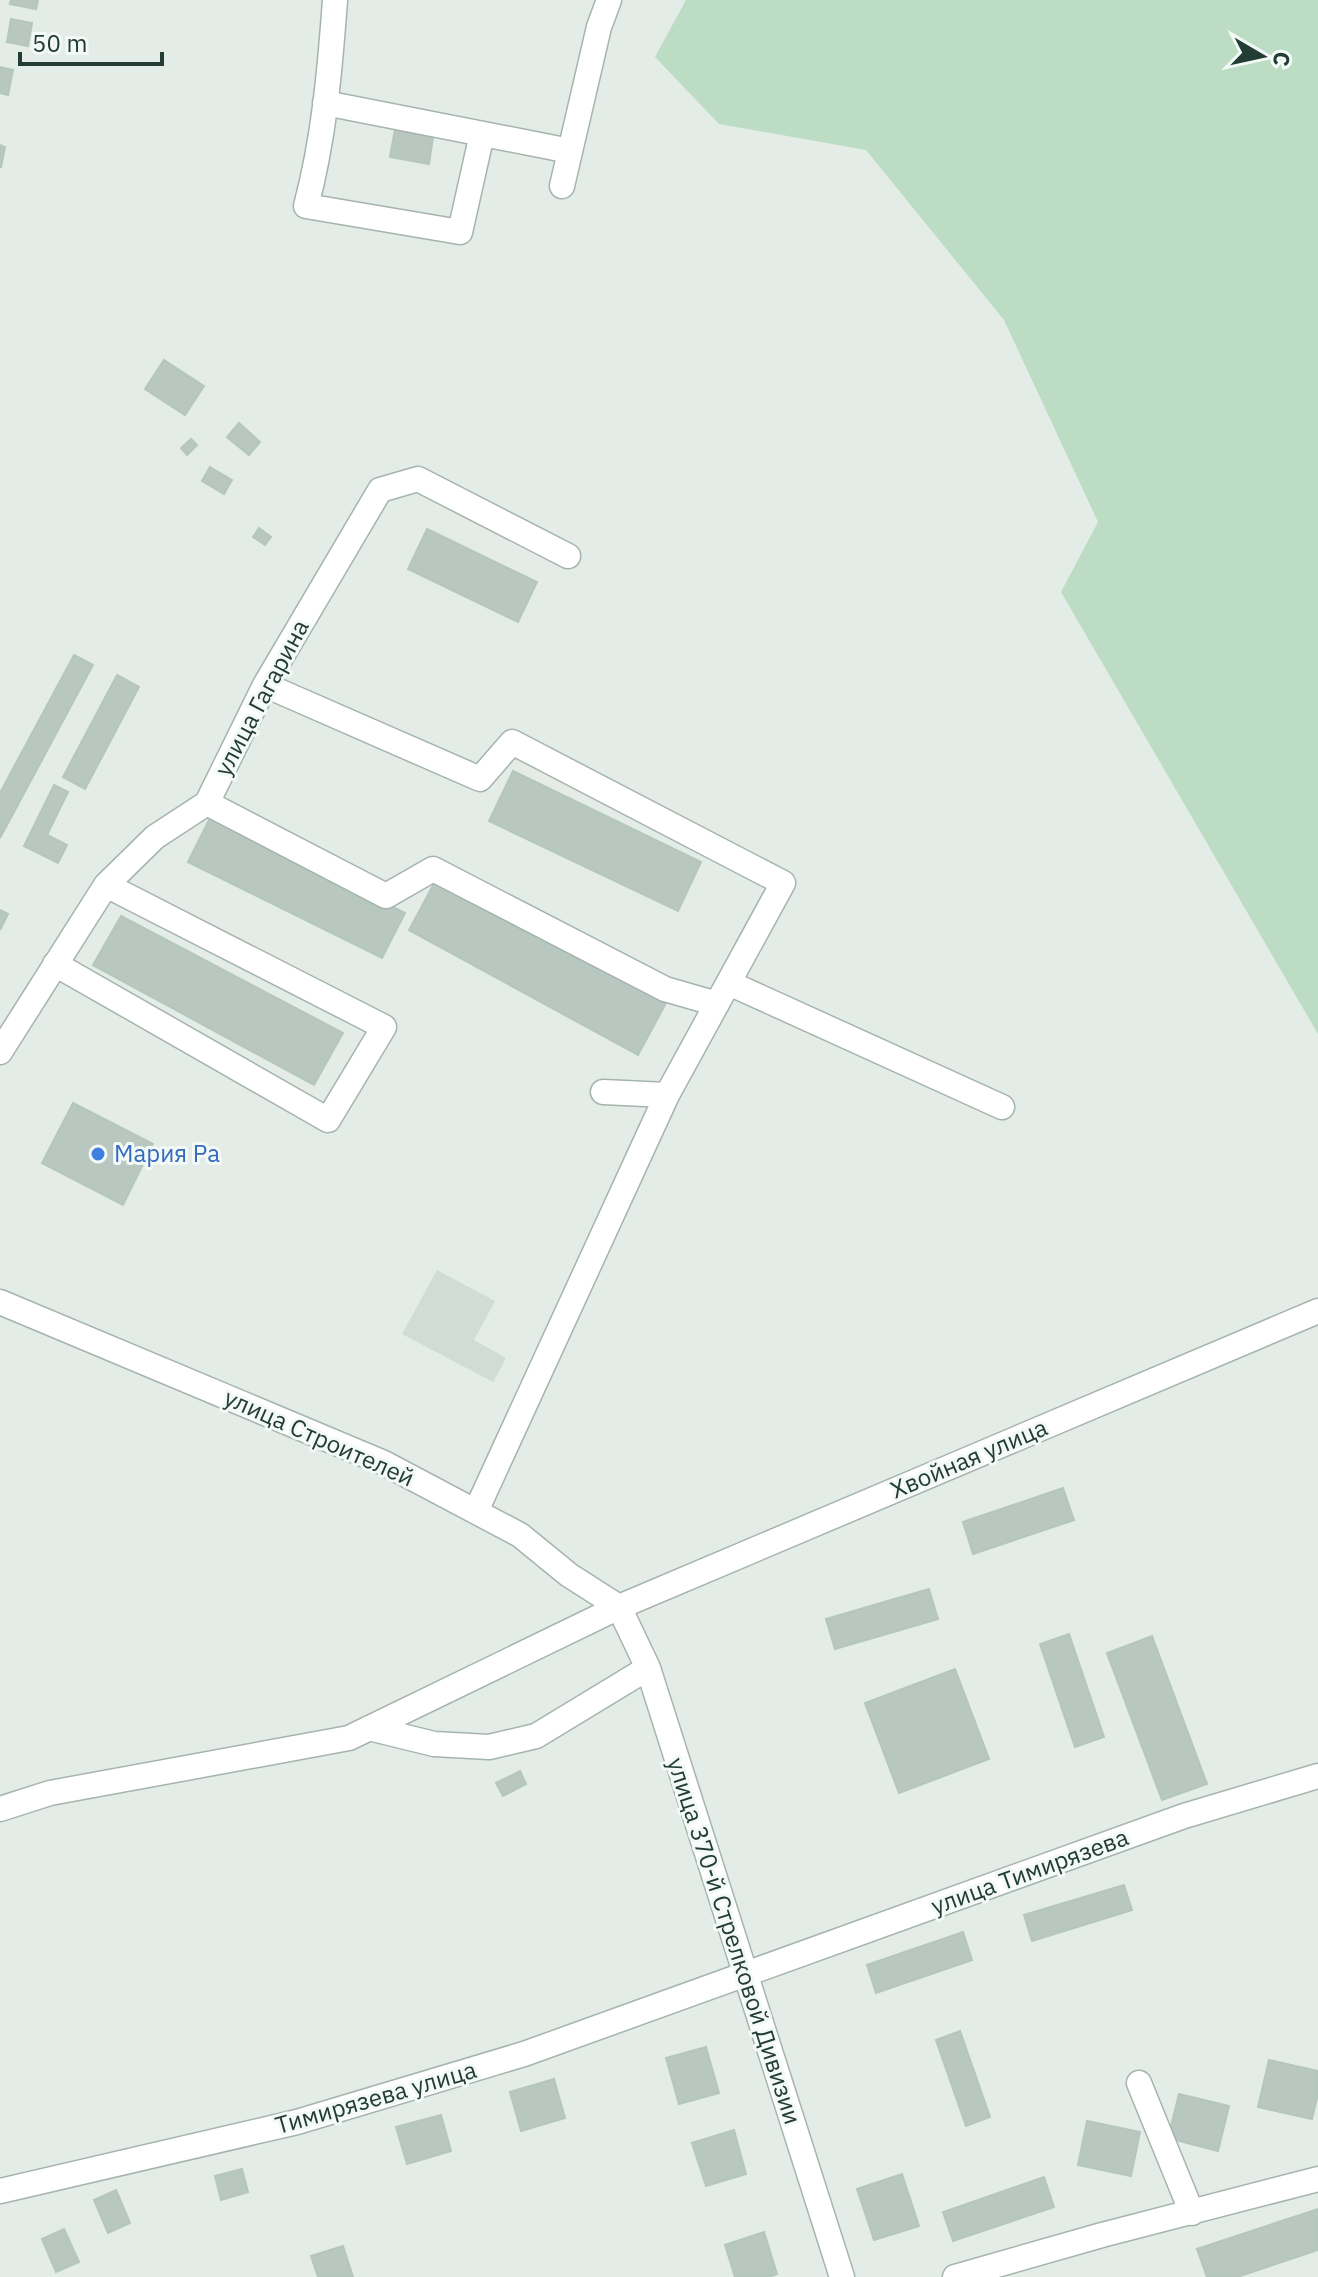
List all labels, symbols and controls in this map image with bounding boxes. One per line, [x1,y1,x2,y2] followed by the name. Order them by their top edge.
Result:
[20,16,162,66] scale bar
[1222,16,1302,96] north arrow
[32,27,87,59] text: 50 m
[1267,50,1298,69] text: С
[206,614,316,781] street label: улица Гагарина
[114,1137,220,1169] place label: Мария Ра
[89,1145,107,1163] marker: Мария Ра
[219,1381,420,1493] street label: улица Строителей
[885,1411,1052,1506] street label: Хвойная улица
[660,1753,809,2128] street label: улица 370-й Стрелковой Дивизии
[927,1820,1133,1922] street label: улица Тимирязева
[271,2053,480,2141] street label: Тимирязева улица

